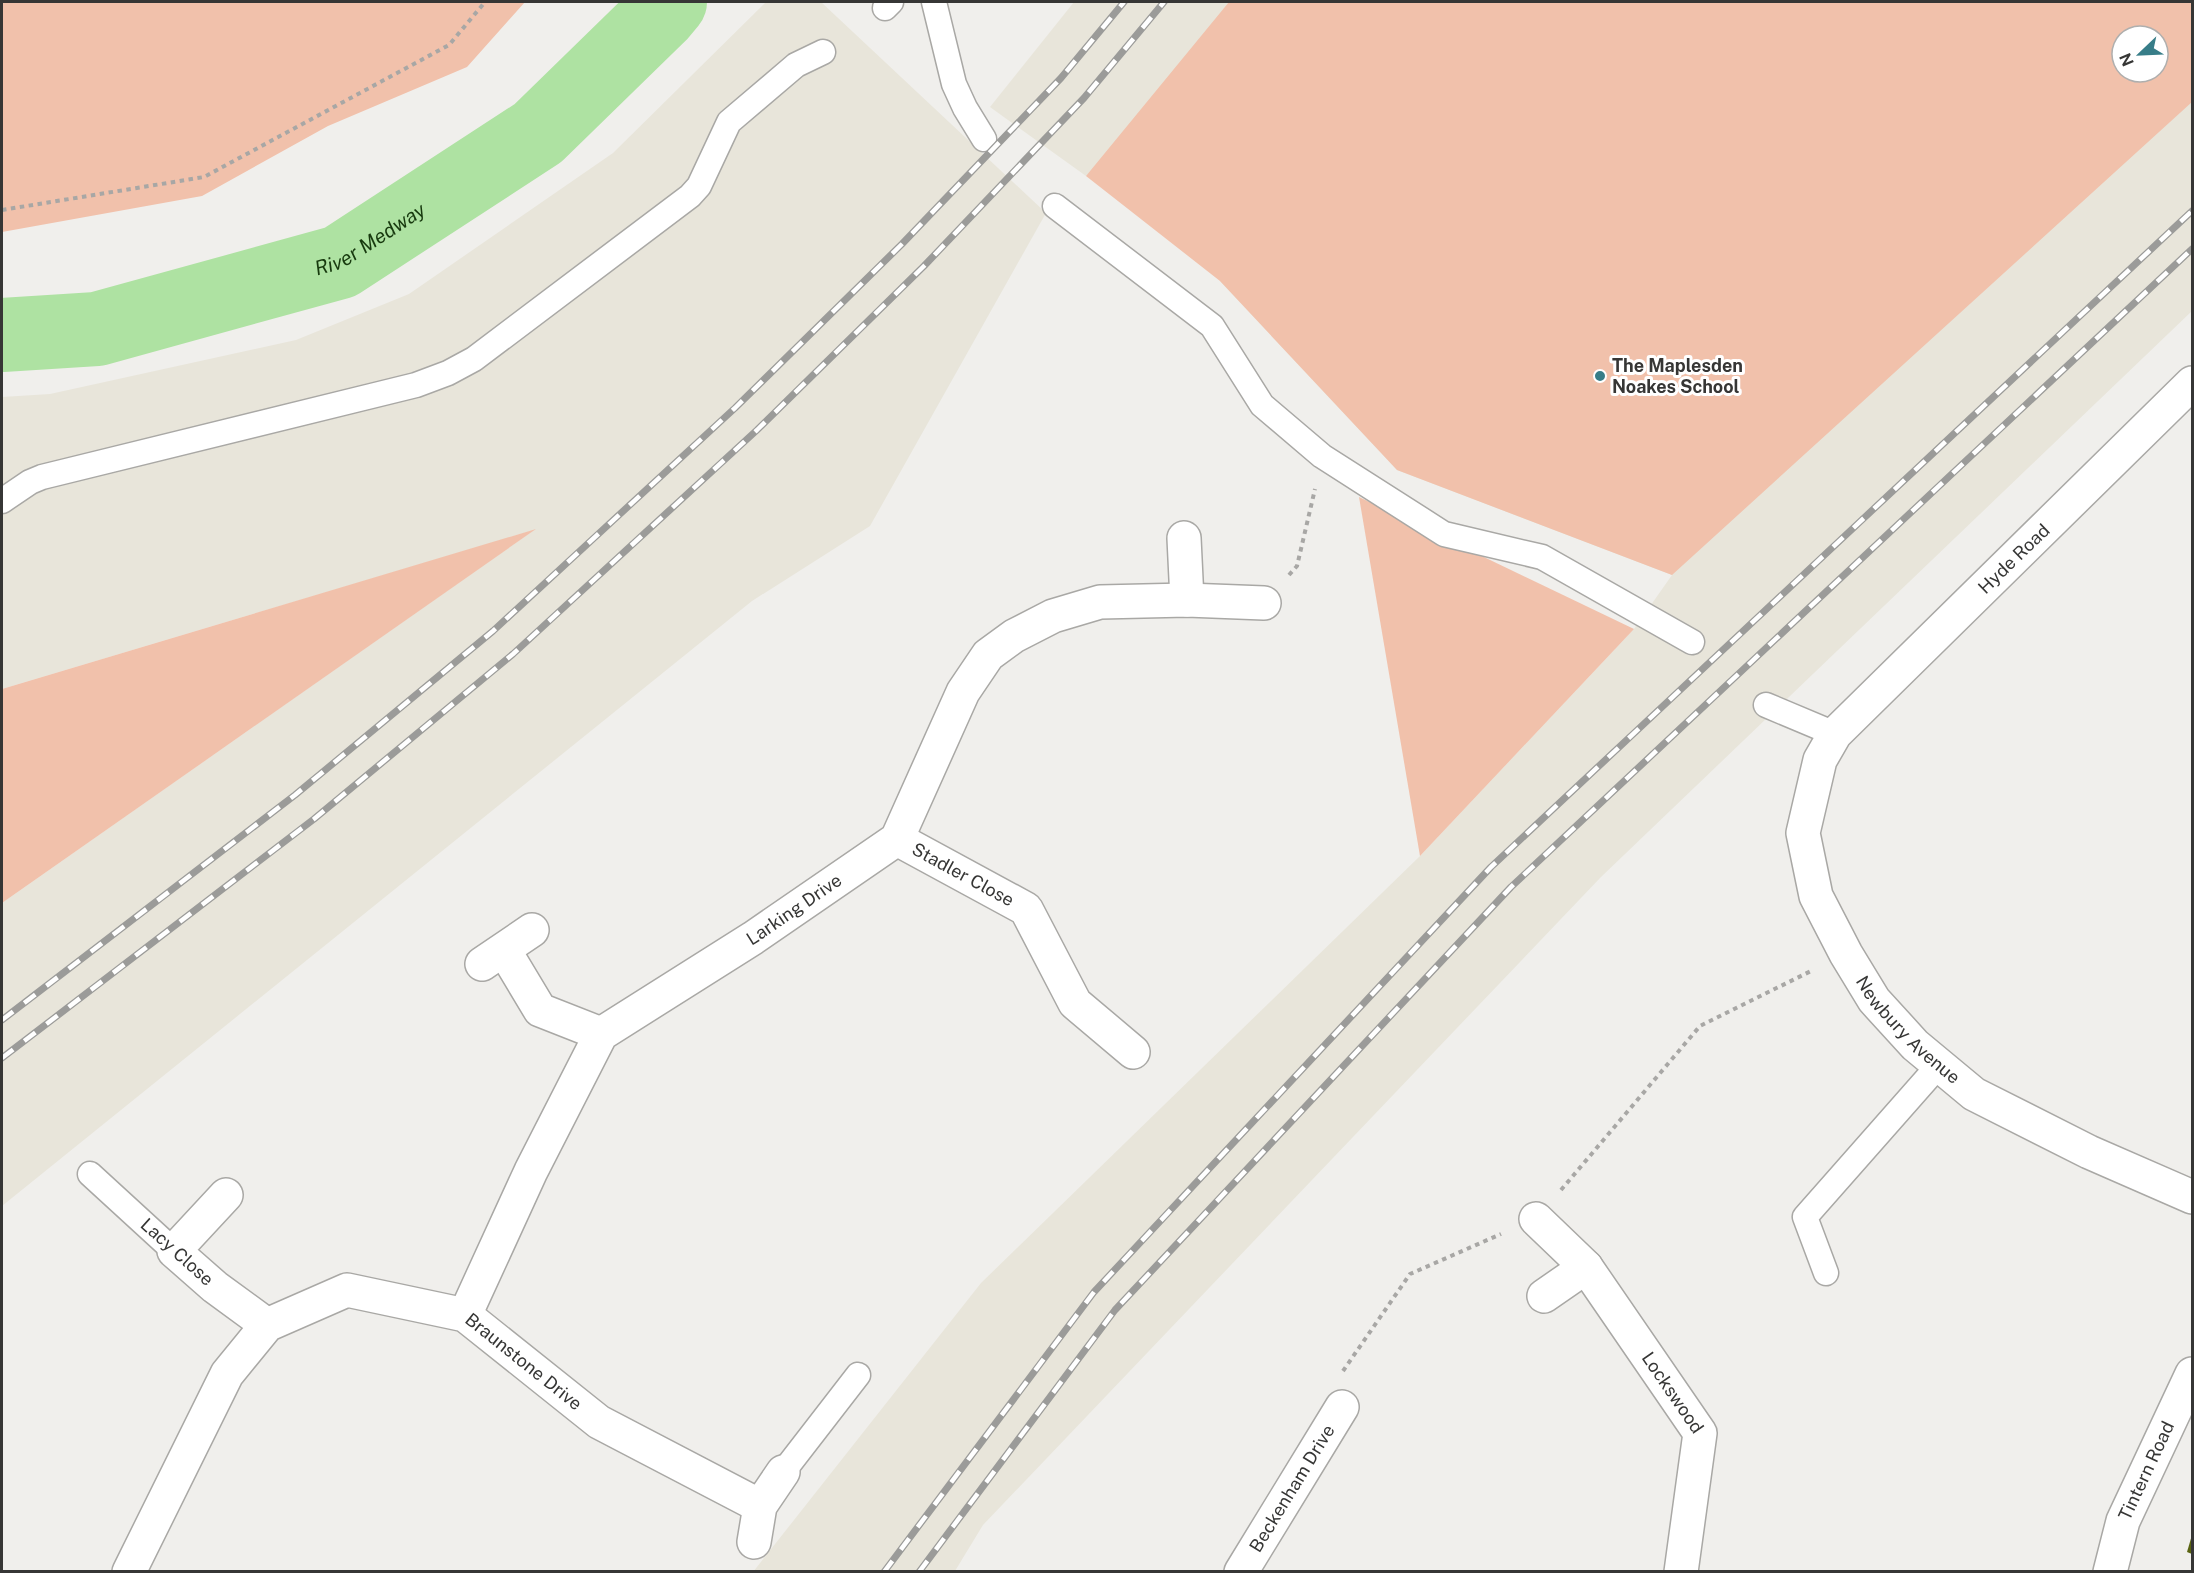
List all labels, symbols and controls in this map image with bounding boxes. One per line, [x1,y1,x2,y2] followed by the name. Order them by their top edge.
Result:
[2110,24,2170,84] north arrow
[2115,50,2138,69] text: N
[312,197,430,280] water label: River Medway
[1612,355,1743,397] place label: The Maplesden Noakes School
[1593,369,1607,383] marker: The Maplesden Noakes School
[1974,519,2054,598] street label: Hyde Road
[908,838,1018,911] street label: Stadler Close
[742,869,846,949] street label: Larking Drive
[1852,972,1964,1088] street label: Newbury Avenue
[137,1214,218,1290] street label: Lacy Close
[461,1308,586,1414] street label: Braunstone Drive
[1638,1348,1708,1437] street label: Lockswood
[2114,1418,2178,1523] street label: Tintern Road
[1245,1421,1339,1556] street label: Beckenham Drive

